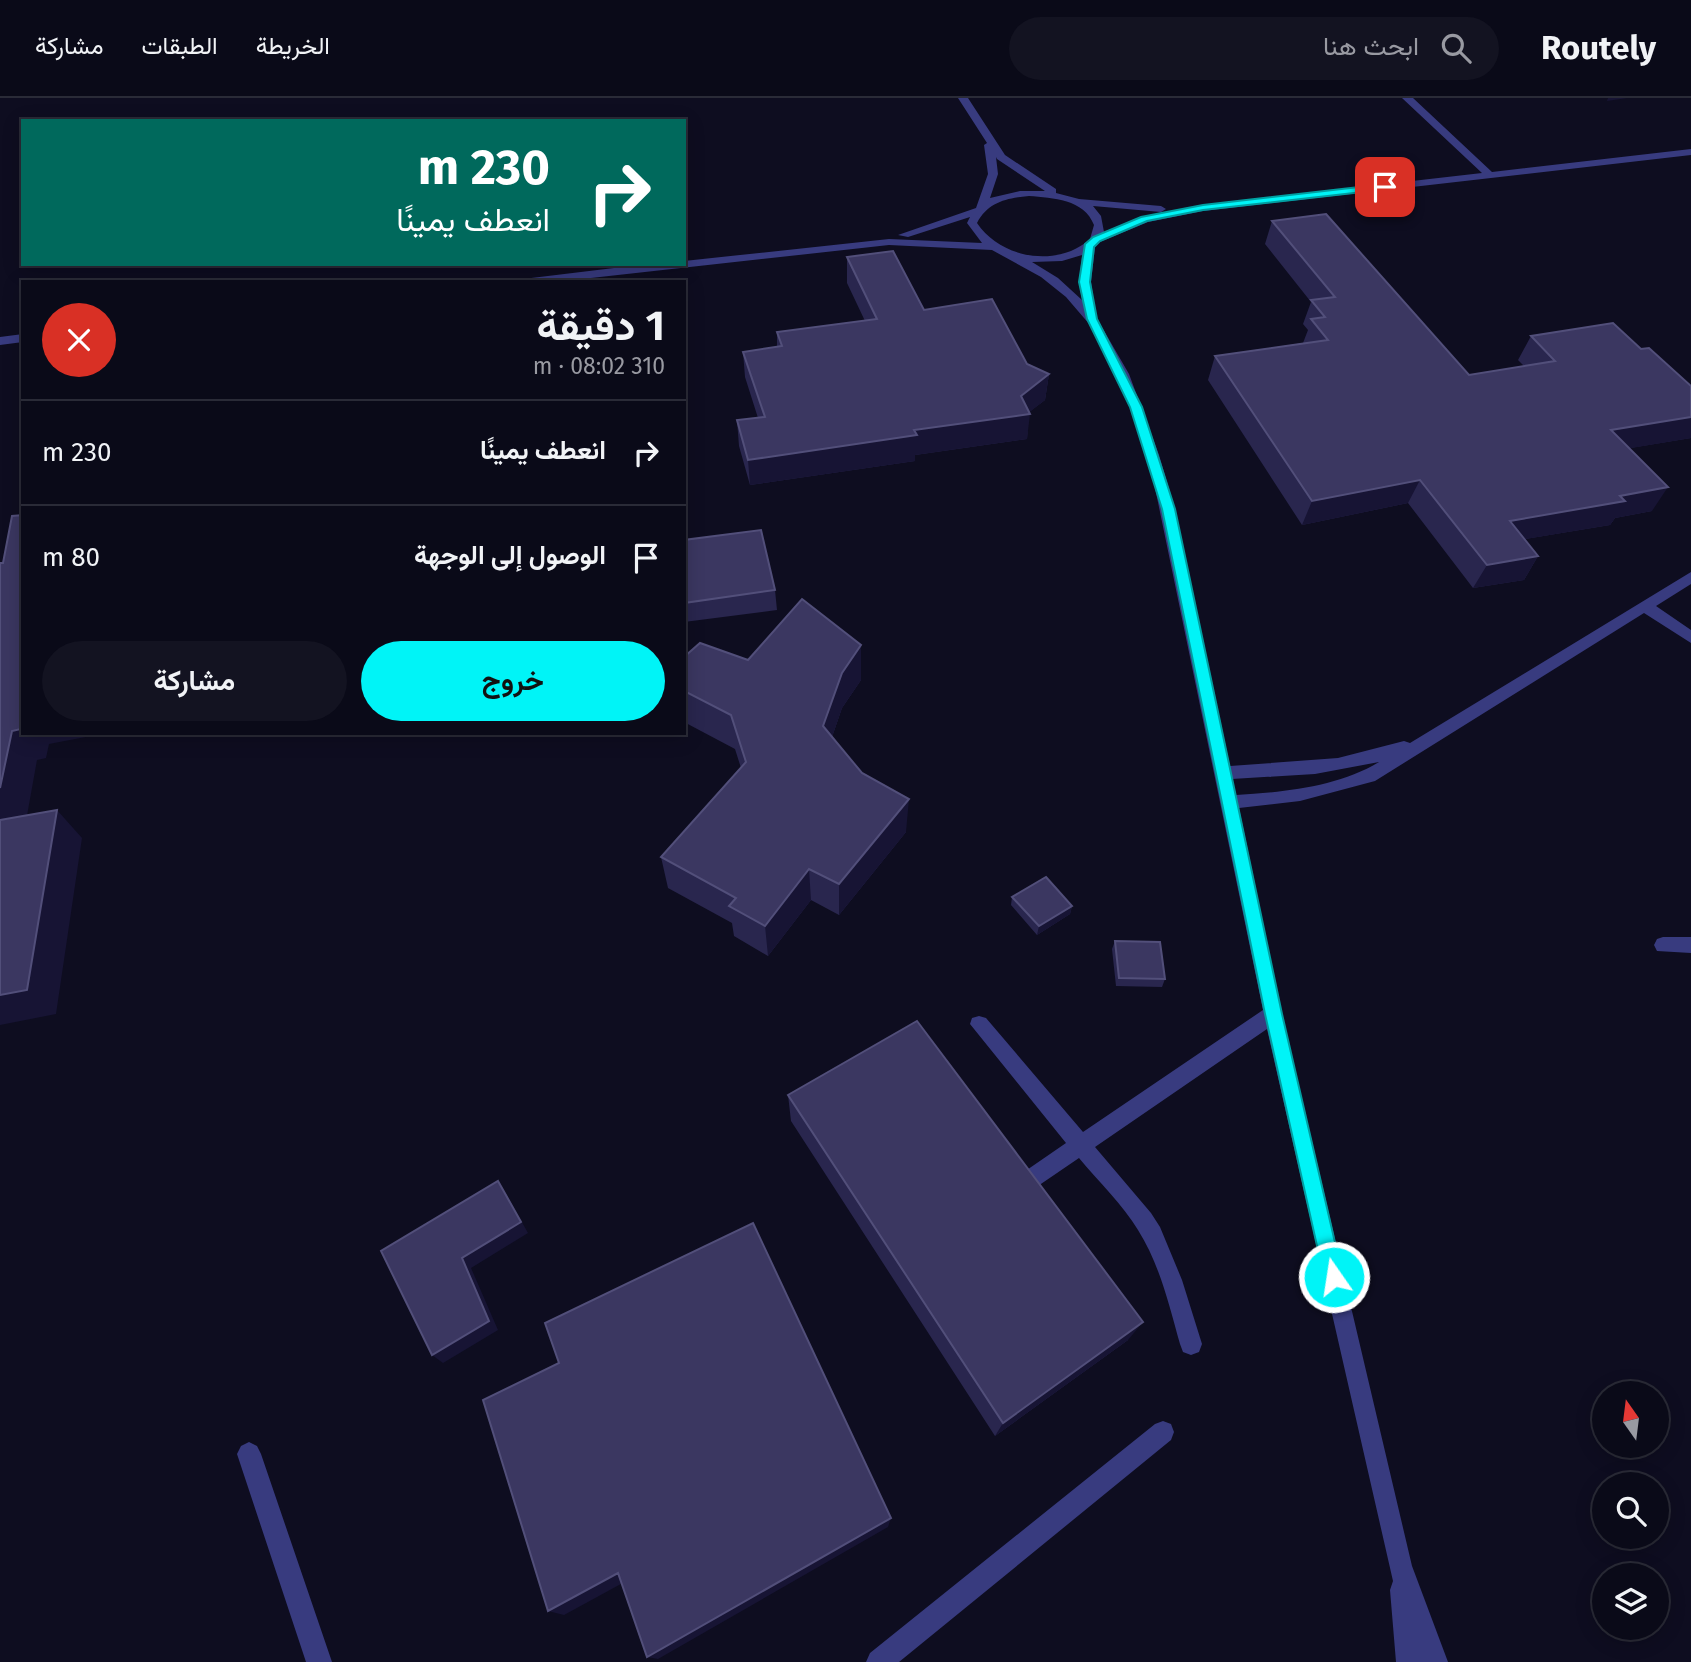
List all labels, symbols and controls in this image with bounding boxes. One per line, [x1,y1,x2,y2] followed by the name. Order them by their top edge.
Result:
[1009,17,1499,80] search box
[1541,28,1656,68] text: Routely
[1437,29,1475,67] icon: search
[1323,31,1419,62] text: ابحث هنا
[35,32,103,60] text: مشاركة
[141,32,218,60] text: الطبقات
[256,32,330,60] text: الخريطة
[418,138,550,197] text: 230 m
[574,147,665,238] icon: right
[1355,157,1415,217] pin
[1366,168,1404,206] icon: arrive
[396,201,550,239] text: انعطف يمينًا
[537,301,665,351] text: 1 دقيقة
[42,303,116,377] button: close
[533,352,665,380] text: 310 m · 08:02
[627,434,665,472] icon: right
[480,435,606,466] text: انعطف يمينًا
[42,437,111,468] text: 230 m
[627,539,665,577] icon: arrive
[414,540,606,571] text: الوصول إلى الوجهة
[42,542,100,573] text: 80 m
[42,641,347,721] button: مشاركة
[361,641,665,721] button: خروج
[1297,1240,1371,1314] position arrow
[1592,1381,1670,1458] north arrow
[1592,1381,1669,1640] map controls
[1592,1472,1669,1549] button: search
[1592,1563,1669,1640] button: layers

